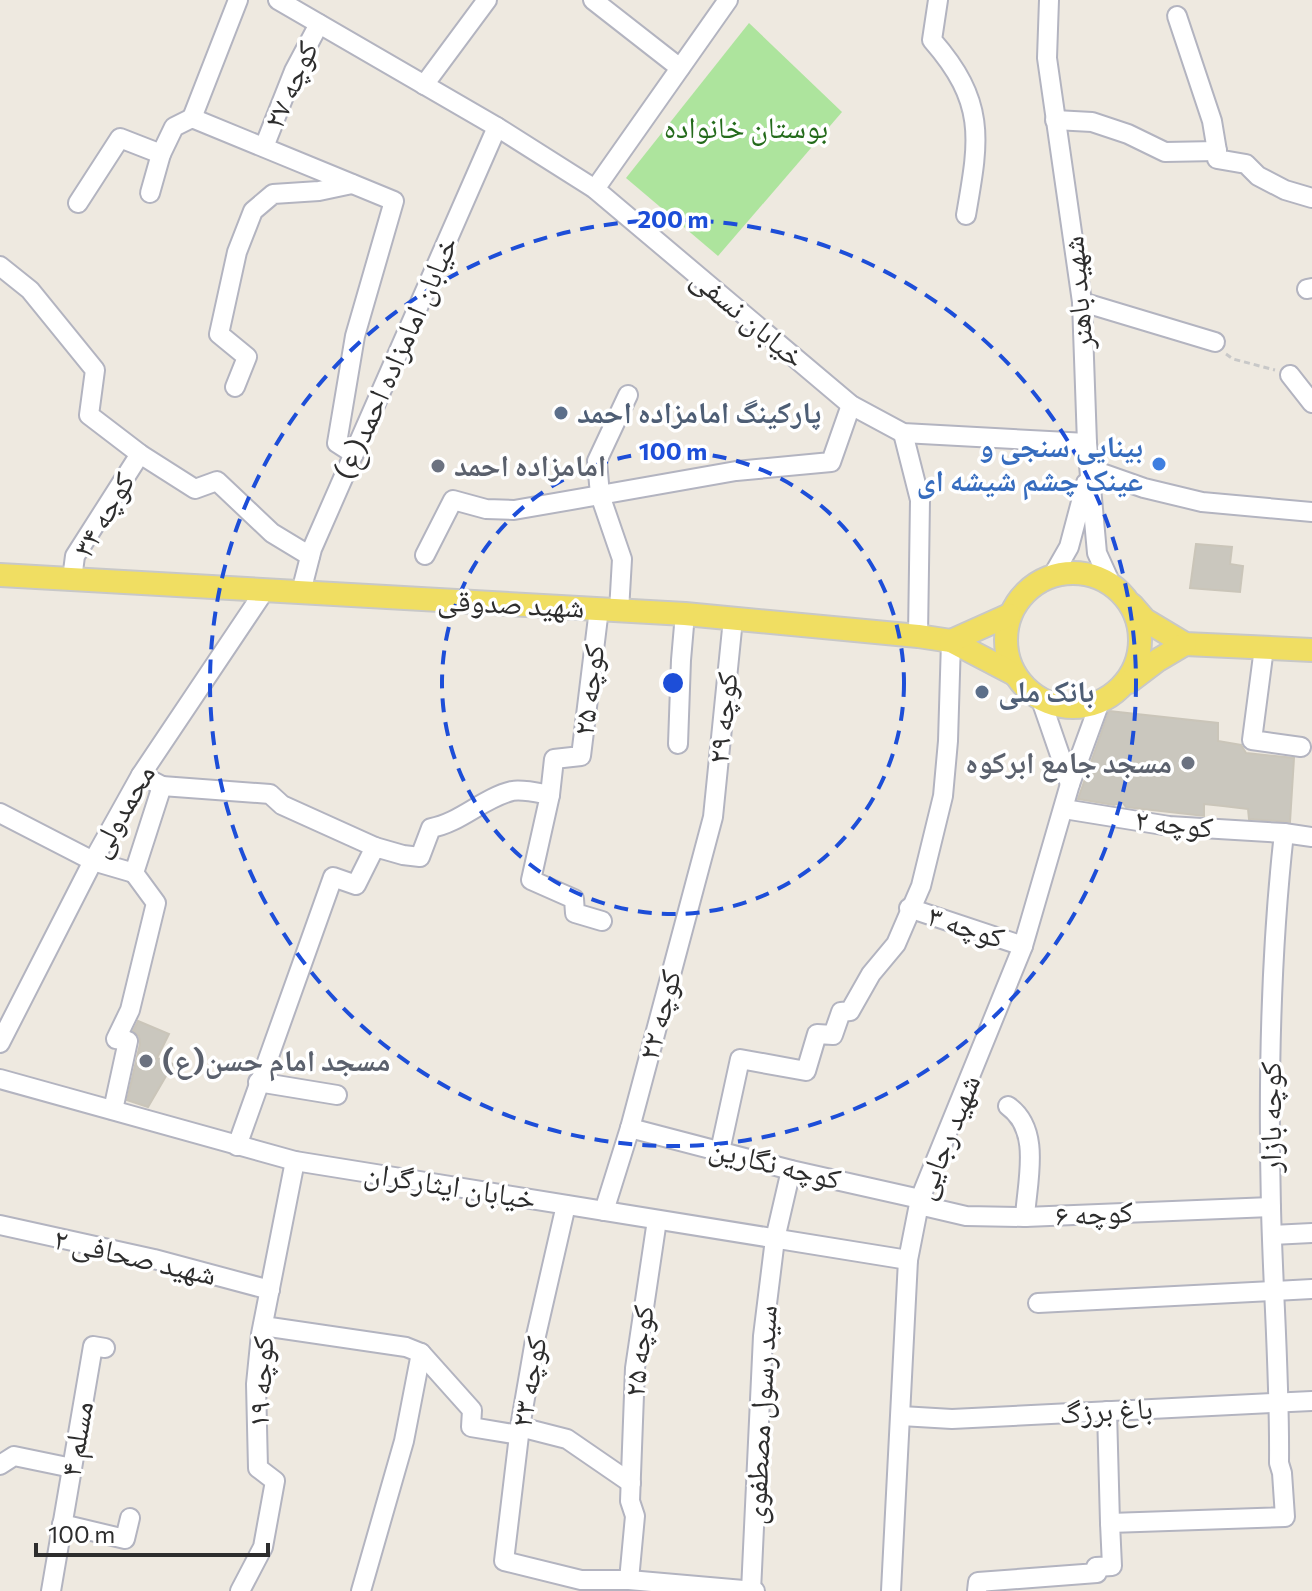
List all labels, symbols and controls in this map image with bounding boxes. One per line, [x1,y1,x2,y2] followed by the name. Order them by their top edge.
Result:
[253,35,326,134] street label: کوچه ۲۷
[664,107,828,146] park label: بوستان خانواده
[638,204,708,233] text: 200 m
[323,230,467,486] street label: خیابان امامزاده احمد(ع)
[1052,235,1100,353] street label: شهید باهنر
[684,258,814,376] street label: خیابان نسفی
[577,392,821,431] place label: پارکینگ امامزاده احمد
[552,404,570,422] marker: پارکینگ امامزاده احمد
[916,426,1143,501] place label: بینایی سنجی و عینک چشم شیشه ای
[639,436,707,465] text: 100 m
[454,445,606,482] place label: امامزاده احمد
[1150,455,1168,473] marker: بینایی سنجی و عینک چشم شیشه ای
[429,457,447,475] marker: امامزاده احمد
[63,465,142,564] street label: کوچه ۳۴
[437,579,585,626] street label: شهید صدوقی
[563,642,612,738] street label: کوچه ۲۵
[659,669,687,697] centre of rings
[697,670,745,765] street label: کوچه ۲۹
[998,671,1094,710] place label: بانک ملی
[973,683,991,701] marker: بانک ملی
[965,742,1172,783] place label: مسجد جامع ابرکوه
[1179,754,1197,772] marker: مسجد جامع ابرکوه
[78,757,163,864] street label: محمدولی
[1133,799,1215,846] street label: کوچه ۲
[923,895,1010,956] street label: کوچه ۳
[628,965,689,1064] street label: کوچه ۲۲
[162,1040,390,1082] place label: مسجد امام حسن(ع)
[137,1052,155,1070] marker: مسجد امام حسن(ع)
[1250,1061,1289,1174] street label: کوچه بازار
[903,1068,988,1205] street label: شهید رجایی
[706,1127,845,1198] street label: کوچه نگارین
[362,1152,539,1217] street label: خیابان ایثارگران
[1054,1191,1134,1234] street label: کوچه ۶
[50,1218,220,1293] street label: شهید صحافی ۲
[613,1303,661,1398] street label: کوچه ۲۵
[734,1304,785,1526] street label: سید رسول مصطفوی
[500,1333,554,1430] street label: کوچه ۲۳
[238,1335,281,1429] street label: کوچه ۱۹
[1058,1388,1154,1432] street label: باغ برزگ
[50,1398,103,1480] street label: مسلم ۴
[36,1507,268,1557] scale bar
[48,1519,115,1548] text: 100 m

